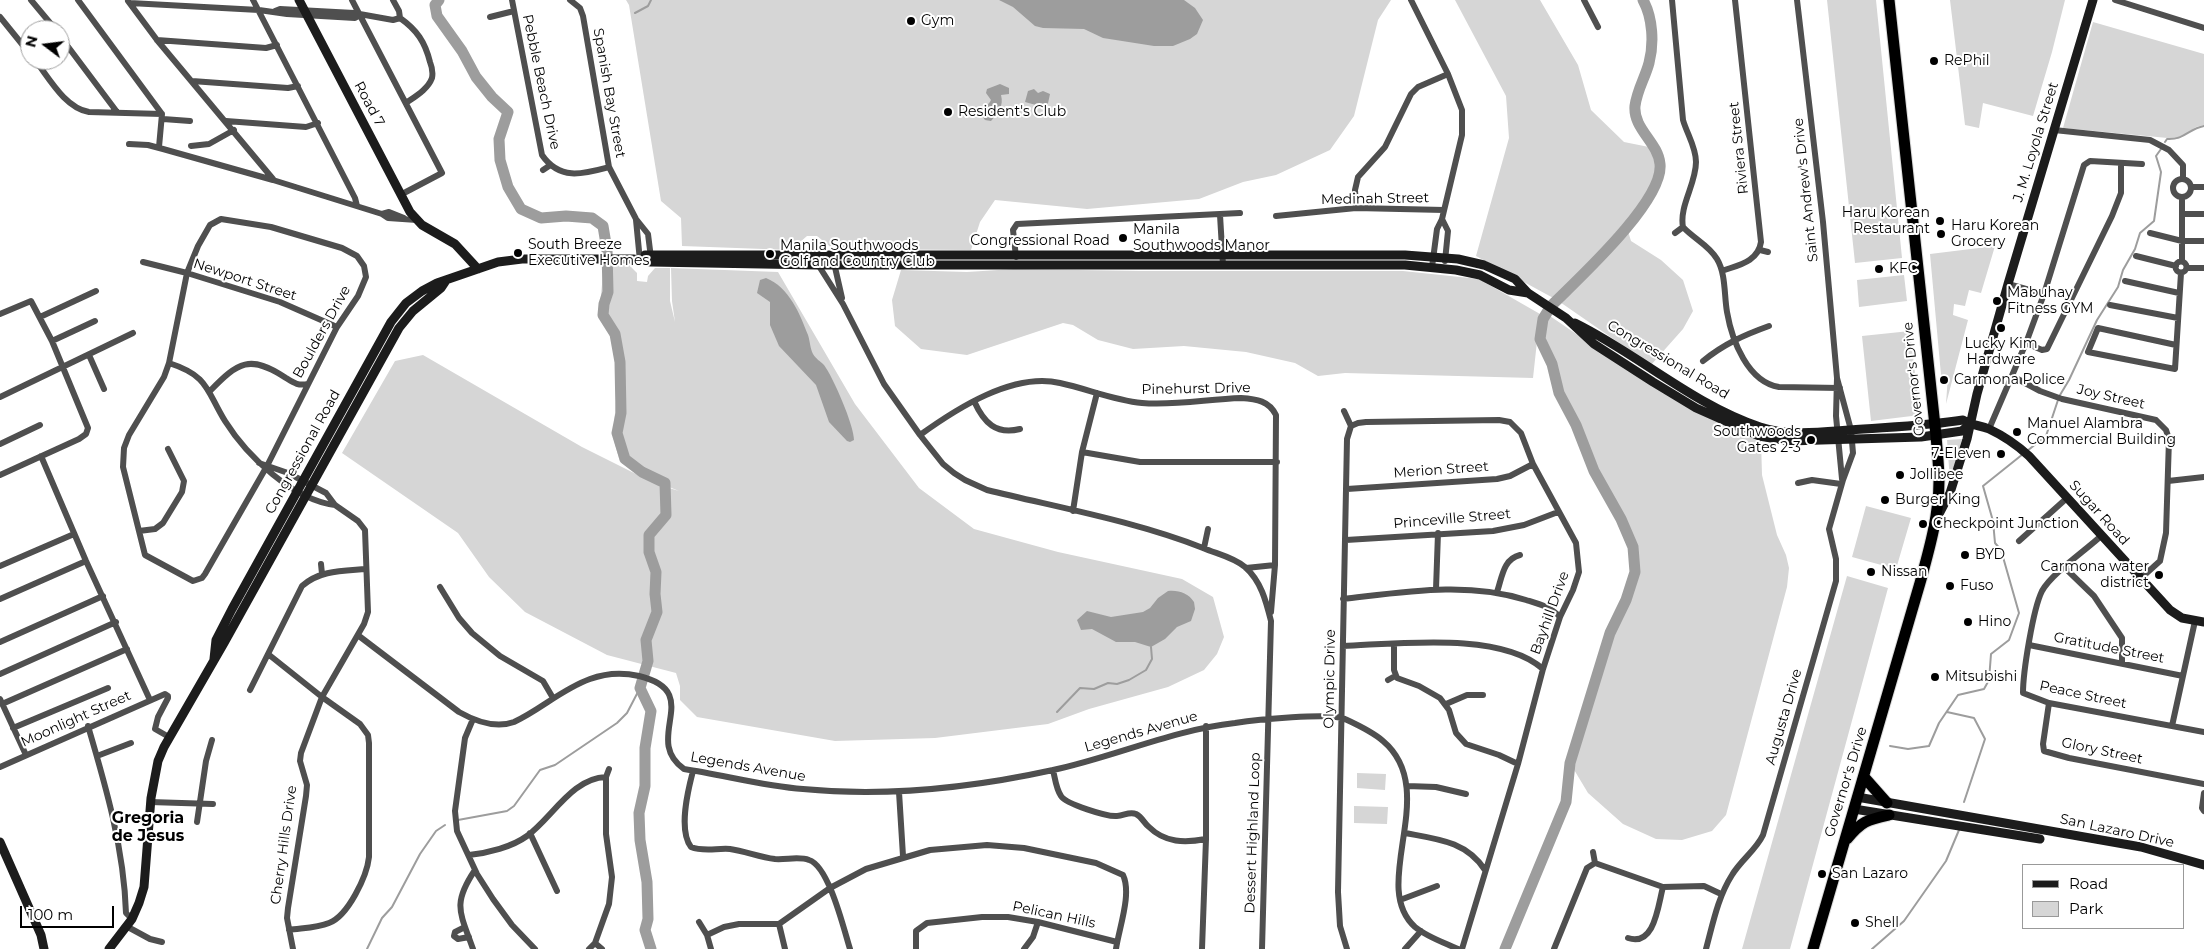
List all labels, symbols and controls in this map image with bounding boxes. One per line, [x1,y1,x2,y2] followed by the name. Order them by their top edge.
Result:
[518,13,564,151] street label: Pebble Beach Drive
[921,13,954,29] place label: Gym
[905,15,917,27] marker: Gym
[20,20,70,70] north arrow
[589,27,629,159] street label: Spanish Bay Street
[21,34,42,49] text: N
[1944,53,1990,69] place label: RePhil
[1928,55,1940,67] marker: RePhil
[350,79,388,129] street label: Road 7
[2010,80,2062,204] street label: J. M. Loyola Street
[1726,101,1752,195] street label: Riviera Street
[958,104,1066,120] place label: Resident's Club
[942,106,954,118] marker: Resident's Club
[1790,117,1822,263] street label: Saint Andrew's Drive
[1321,190,1429,208] street label: Medinah Street
[1842,205,1930,238] place label: Haru Korean Restaurant
[1934,215,1946,227] marker: Haru Korean Restaurant
[1951,218,2039,250] place label: Haru Korean Grocery
[1133,222,1270,254] place label: Manila Southwoods Manor
[1935,228,1947,240] marker: Haru Korean Grocery
[1117,232,1129,244] marker: Manila Southwoods Manor
[970,233,1110,249] street label: Congressional Road
[528,237,649,270] place label: South Breeze Executive Homes
[780,238,935,270] place label: Manila Southwoods Golf and Country Club
[512,247,524,259] marker: South Breeze Executive Homes
[764,248,776,260] marker: Manila Southwoods Golf and Country Club
[191,255,299,305] street label: Newport Street
[1889,261,1918,277] place label: KFC
[1873,263,1885,275] marker: KFC
[290,283,354,381] street label: Boulders Drive
[2007,285,2093,318] place label: Mabuhay Fitness GYM
[1991,295,2003,307] marker: Mabuhay Fitness GYM
[1604,317,1732,403] street label: Congressional Road
[1900,321,1928,437] street label: Governor's Drive
[1995,322,2007,334] marker: Lucky Kim Hardware
[1964,336,2038,368] place label: Lucky Kim Hardware
[1954,372,2065,388] place label: Carmona Police
[1938,374,1950,386] marker: Carmona Police
[1141,380,1251,398] street label: Pinehurst Drive
[2075,381,2147,413] street label: Joy Street
[262,387,344,517] street label: Congressional Road
[2027,416,2176,448] place label: Manuel Alambra Commercial Building
[1713,424,1801,457] place label: Southwoods Gates 2-3
[2011,426,2023,438] marker: Manuel Alambra Commercial Building
[1805,434,1817,446] marker: Southwoods Gates 2-3
[1931,446,1991,462] place label: 7-Eleven
[1995,448,2007,460] marker: 7-Eleven
[1393,458,1489,482] street label: Merion Street
[1910,467,1963,483] place label: Jollibee
[1894,469,1906,481] marker: Jollibee
[2065,477,2133,549] street label: Sugar Road
[1895,492,1981,508] place label: Burger King
[1879,494,1891,506] marker: Burger King
[1393,505,1511,533] street label: Princeville Street
[1933,516,2079,532] place label: Checkpoint Junction
[1917,518,1929,530] marker: Checkpoint Junction
[1975,547,2005,563] place label: BYD
[1959,549,1971,561] marker: BYD
[2041,559,2149,592] place label: Carmona water district
[1881,564,1928,580] place label: Nissan
[1865,566,1877,578] marker: Nissan
[1527,569,1573,657] street label: Bayhill Drive
[2153,569,2165,581] marker: Carmona water district
[1960,578,1994,594] place label: Fuso
[1944,580,1956,592] marker: Fuso
[1978,614,2011,630] place label: Hino
[1962,616,1974,628] marker: Hino
[1321,629,1339,729] street label: Olympic Drive
[2052,629,2166,667] street label: Gratitude Street
[1762,667,1806,767] street label: Augusta Drive
[1945,669,2017,685] place label: Mitsubishi
[1929,671,1941,683] marker: Mitsubishi
[2038,678,2128,712] street label: Peace Street
[18,687,134,751] street label: Moonlight Street
[1082,708,1200,756] street label: Legends Avenue
[1821,725,1871,839] street label: Governor's Drive
[2060,734,2144,768] street label: Glory Street
[689,749,807,785] street label: Legends Avenue
[1242,752,1264,914] street label: Dessert Highland Loop
[267,784,301,906] street label: Cherry Hills Drive
[112,808,184,846] district label: Gregoria de Jesus
[2058,811,2176,851] street label: San Lazaro Drive
[2022,864,2184,929] legend
[1832,866,1908,882] place label: San Lazaro
[1816,868,1828,880] marker: San Lazaro
[2069,874,2108,893] text: Road
[22,896,116,928] scale bar
[1011,898,1097,932] street label: Pelican Hills
[2069,899,2103,918] text: Park
[28,905,73,924] text: 100 m
[1865,915,1899,931] place label: Shell
[1849,917,1861,929] marker: Shell

